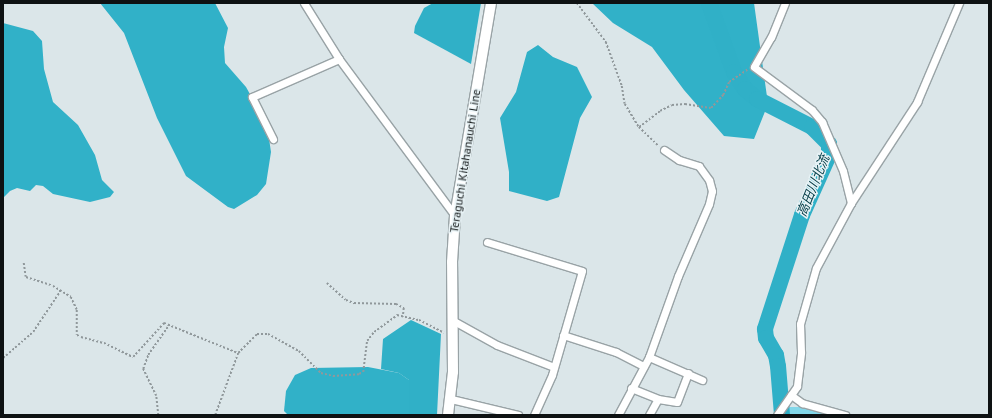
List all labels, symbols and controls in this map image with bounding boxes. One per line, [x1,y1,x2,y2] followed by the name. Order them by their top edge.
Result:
[447,88,483,234] street label: Teraguchi Kitahanauchi Line
[795,153,833,219] water label: 高田川北流

